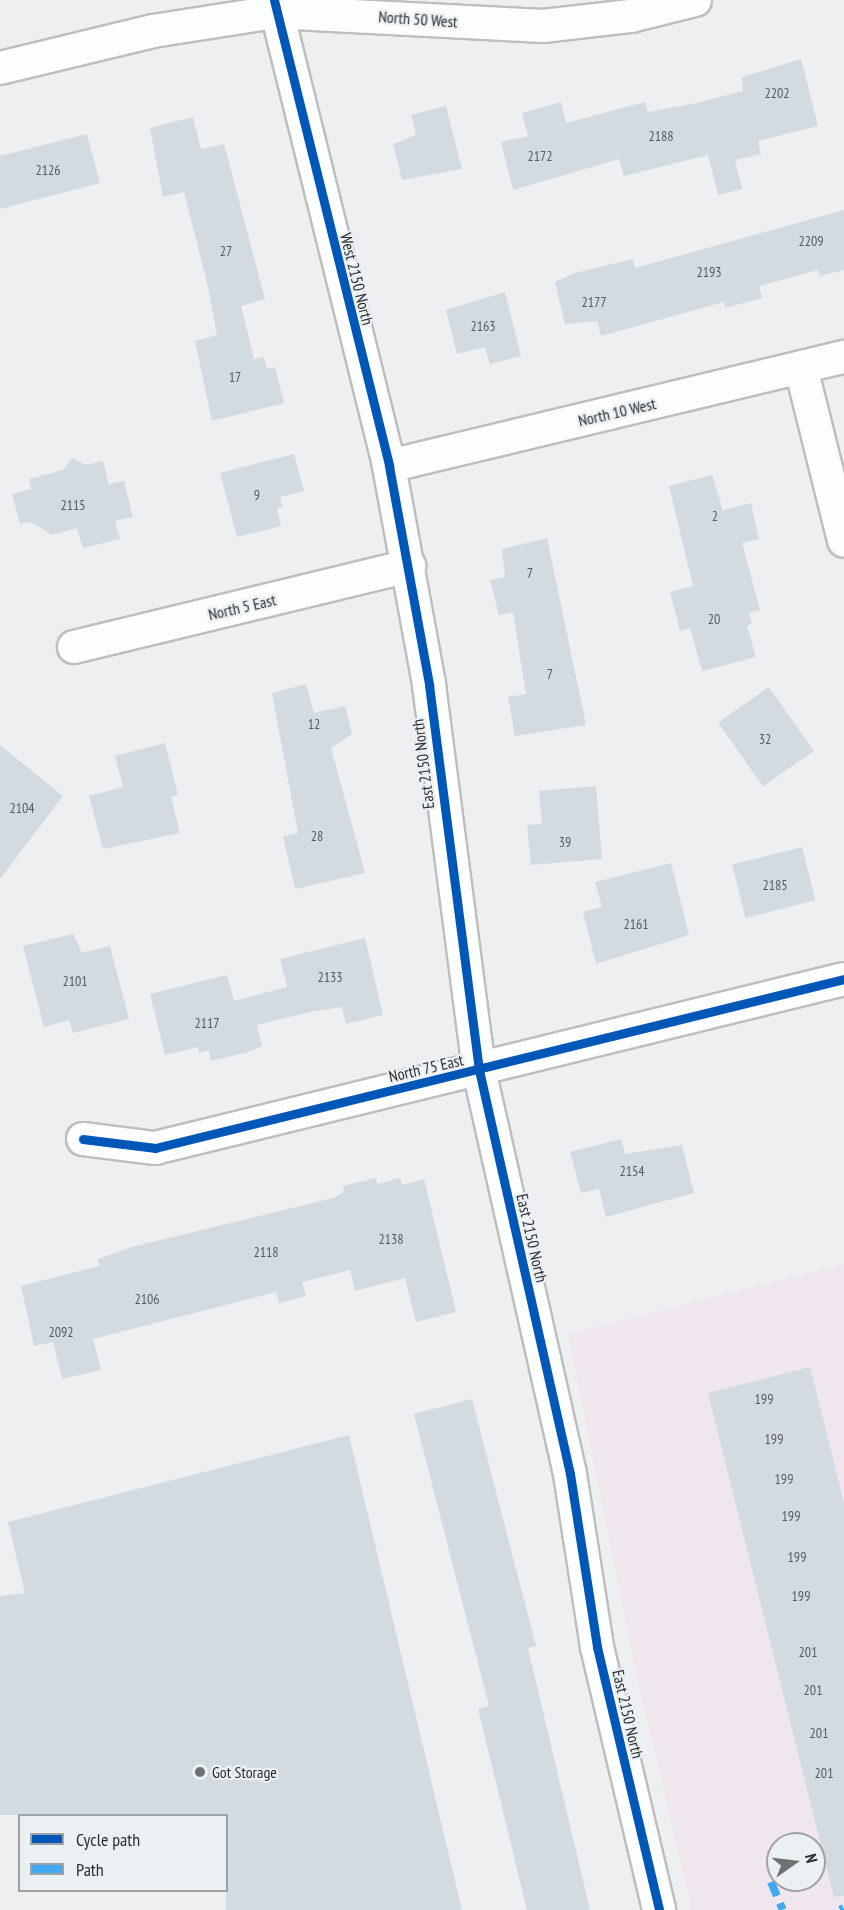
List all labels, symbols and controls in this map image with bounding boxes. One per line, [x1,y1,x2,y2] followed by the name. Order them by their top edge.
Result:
[378,7,458,31] street label: North 50 West
[764,85,790,101] house number: 2202
[648,128,674,144] house number: 2188
[527,148,553,164] house number: 2172
[35,162,61,178] house number: 2126
[336,231,378,327] street label: West 2150 North
[798,233,824,249] house number: 2209
[220,243,232,259] house number: 27
[696,264,722,280] house number: 2193
[581,294,607,310] house number: 2177
[470,318,496,334] house number: 2163
[229,369,241,385] house number: 17
[576,394,658,430] street label: North 10 West
[254,487,260,503] house number: 9
[60,497,86,513] house number: 2115
[712,508,718,524] house number: 2
[527,565,533,581] house number: 7
[206,590,278,624] street label: North 5 East
[708,611,720,627] house number: 20
[547,666,553,682] house number: 7
[308,716,320,732] house number: 12
[408,718,438,810] street label: East 2150 North
[759,731,771,747] house number: 32
[9,800,35,816] house number: 2104
[311,828,323,844] house number: 28
[559,834,571,850] house number: 39
[762,877,788,893] house number: 2185
[623,916,649,932] house number: 2161
[317,969,343,985] house number: 2133
[62,973,88,989] house number: 2101
[194,1015,220,1031] house number: 2117
[387,1050,465,1086] street label: North 75 East
[619,1163,645,1179] house number: 2154
[512,1192,552,1284] street label: East 2150 North
[378,1231,404,1247] house number: 2138
[253,1244,279,1260] house number: 2118
[134,1291,160,1307] house number: 2106
[48,1324,74,1340] house number: 2092
[755,1391,773,1407] house number: 199
[765,1431,783,1447] house number: 199
[775,1471,793,1487] house number: 199
[782,1508,800,1524] house number: 199
[788,1549,806,1565] house number: 199
[792,1588,810,1604] house number: 199
[799,1644,817,1660] house number: 201
[608,1668,648,1760] street label: East 2150 North
[804,1682,822,1698] house number: 201
[810,1725,828,1741] house number: 201
[212,1762,277,1782] place label: Got Storage
[193,1765,207,1779] marker: Got Storage
[815,1765,833,1781] house number: 201
[18,1814,228,1892] legend
[76,1828,140,1851] text: Cycle path
[766,1832,826,1892] north arrow
[801,1852,822,1865] text: N
[76,1858,104,1881] text: Path

